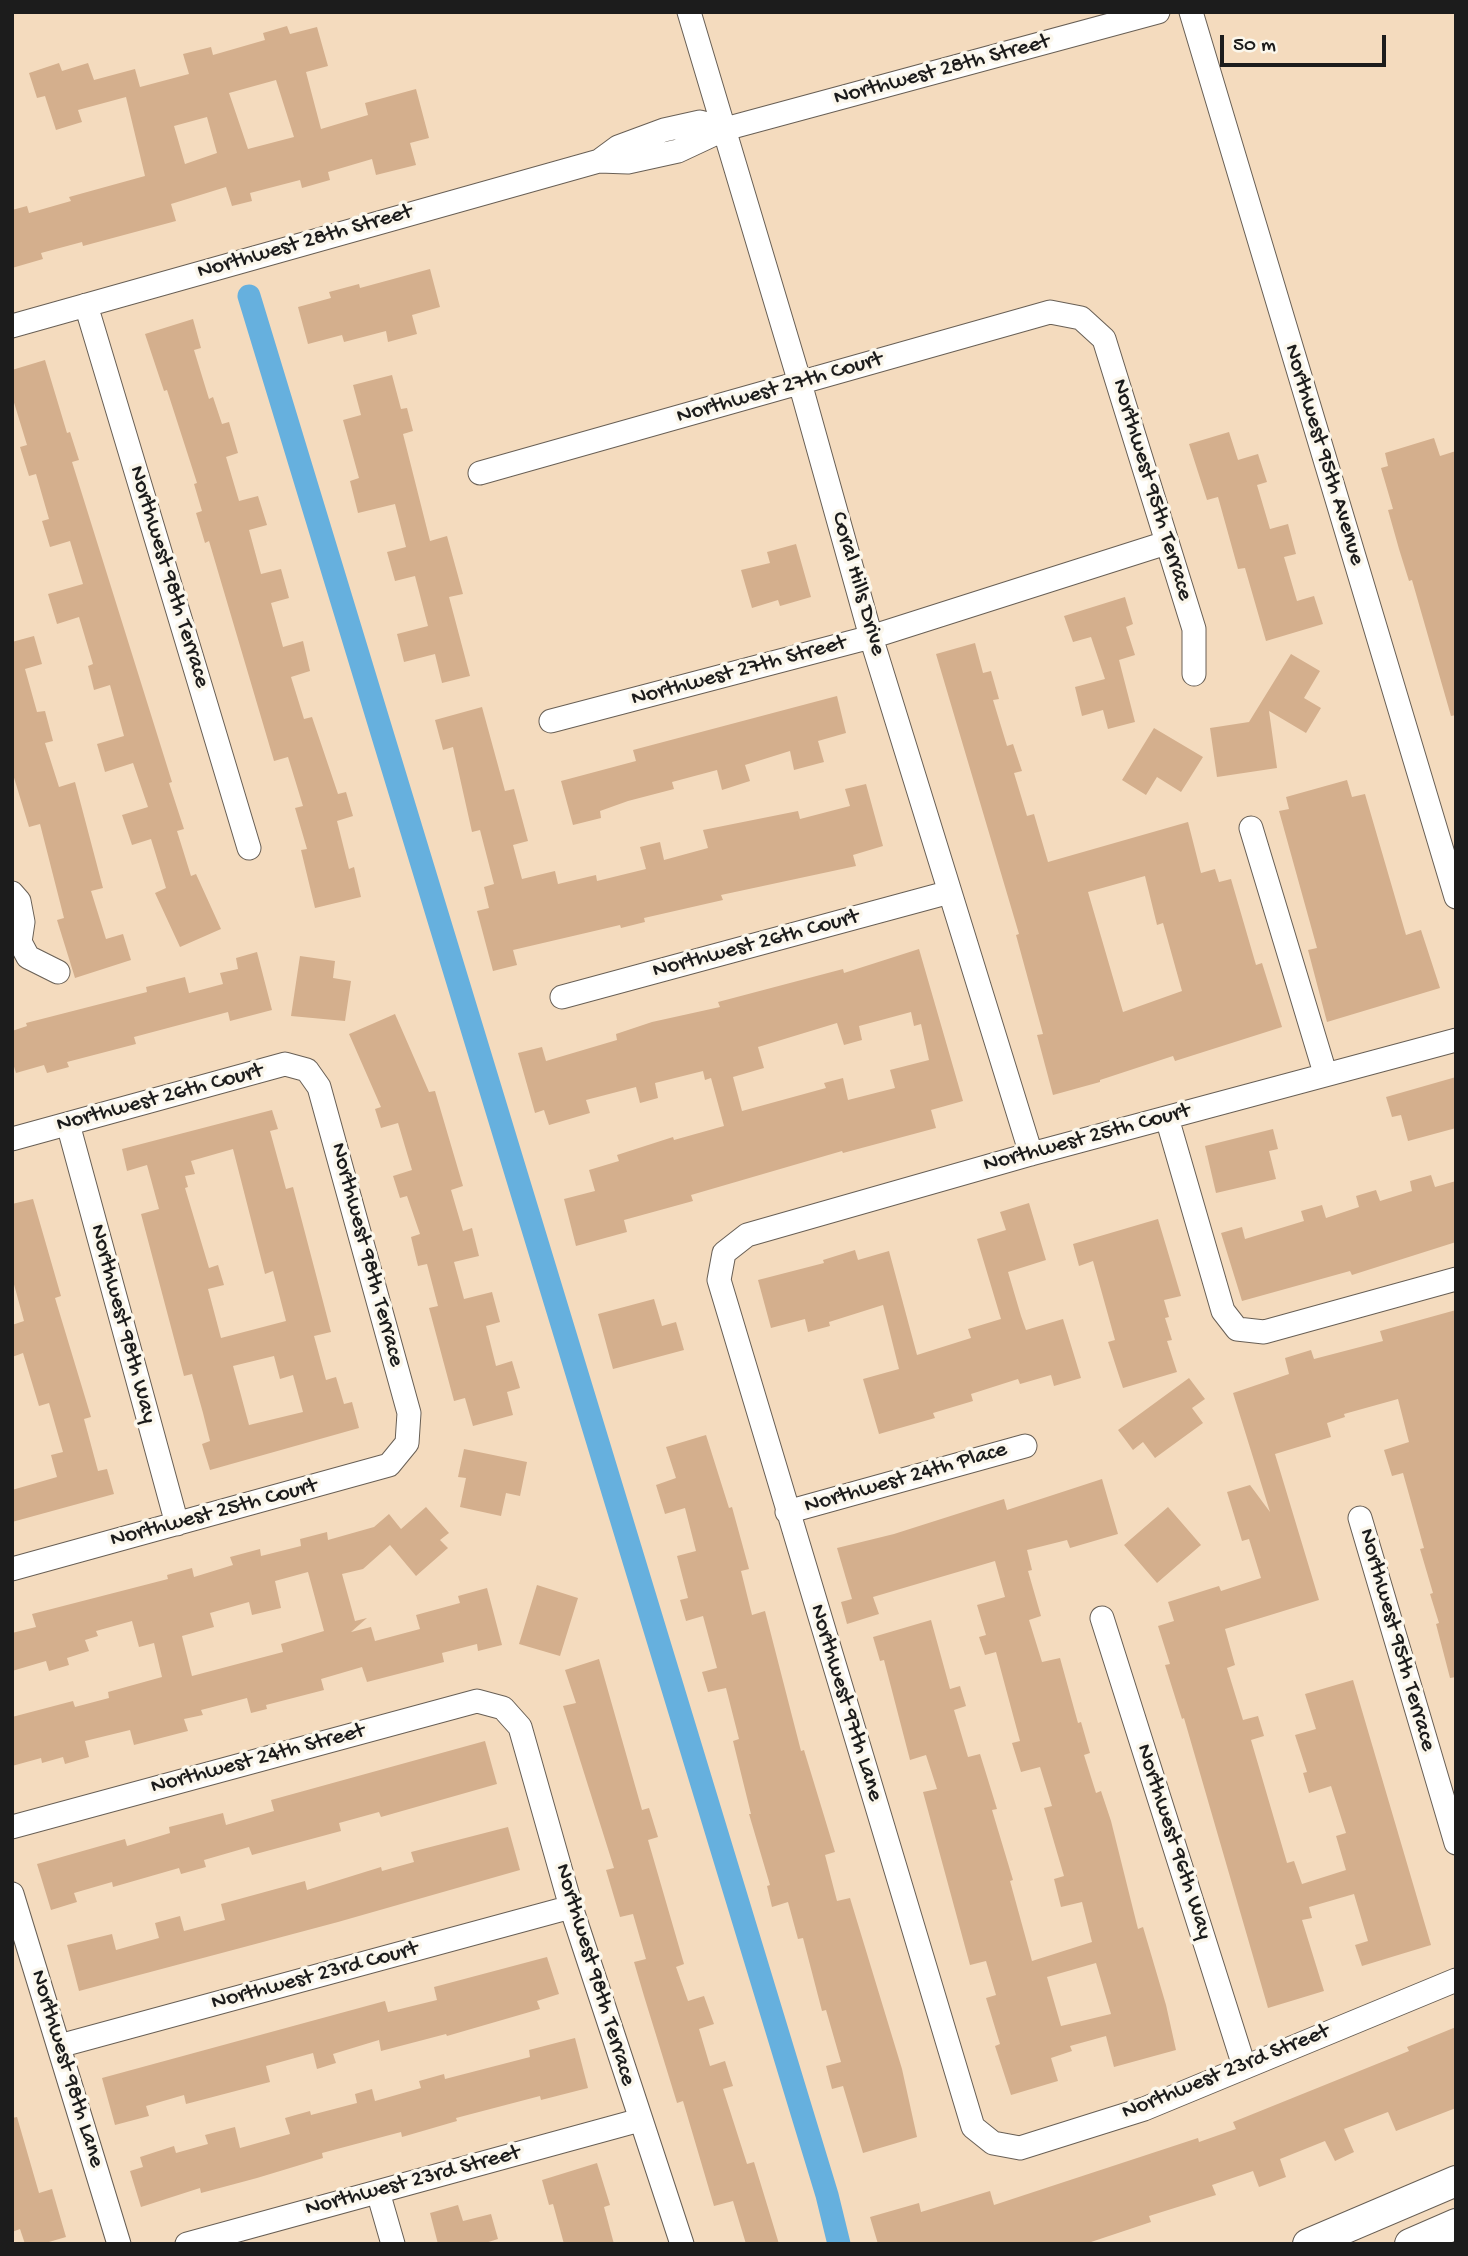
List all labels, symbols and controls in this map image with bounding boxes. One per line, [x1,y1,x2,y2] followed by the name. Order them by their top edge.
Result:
[1223,21,1389,65] scale bar
[831,29,1053,113] street label: Northwest 28th Street
[1233,34,1276,59] text: 50 m
[194,199,416,287] street label: Northwest 28th Street
[1276,341,1370,569] street label: Northwest 95th Avenue
[674,346,886,432] street label: Northwest 27th Court
[1104,376,1198,604] street label: Northwest 95th Terrace
[121,463,215,691] street label: Northwest 98th Terrace
[823,509,891,659] street label: Coral Hills Drive
[628,630,850,714] street label: Northwest 27th Street
[650,904,862,986] street label: Northwest 26th Court
[54,1058,266,1140] street label: Northwest 26th Court
[980,1098,1194,1180] street label: Northwest 25th Court
[323,1140,409,1370] street label: Northwest 98th Terrace
[82,1222,162,1426] street label: Northwest 98th Way
[802,1437,1010,1521] street label: Northwest 24th Place
[107,1473,321,1555] street label: Northwest 25th Court
[1351,1526,1441,1754] street label: Northwest 95th Terrace
[802,1601,888,1805] street label: Northwest 97th Lane
[148,1718,368,1802] street label: Northwest 24th Street
[1128,1741,1218,1943] street label: Northwest 96th Way
[547,1861,641,2089] street label: Northwest 98th Terrace
[209,1936,421,2018] street label: Northwest 23rd Court
[23,1967,109,2171] street label: Northwest 98th Lane
[1118,2019,1334,2127] street label: Northwest 23rd Street
[302,2140,524,2224] street label: Northwest 23rd Street

